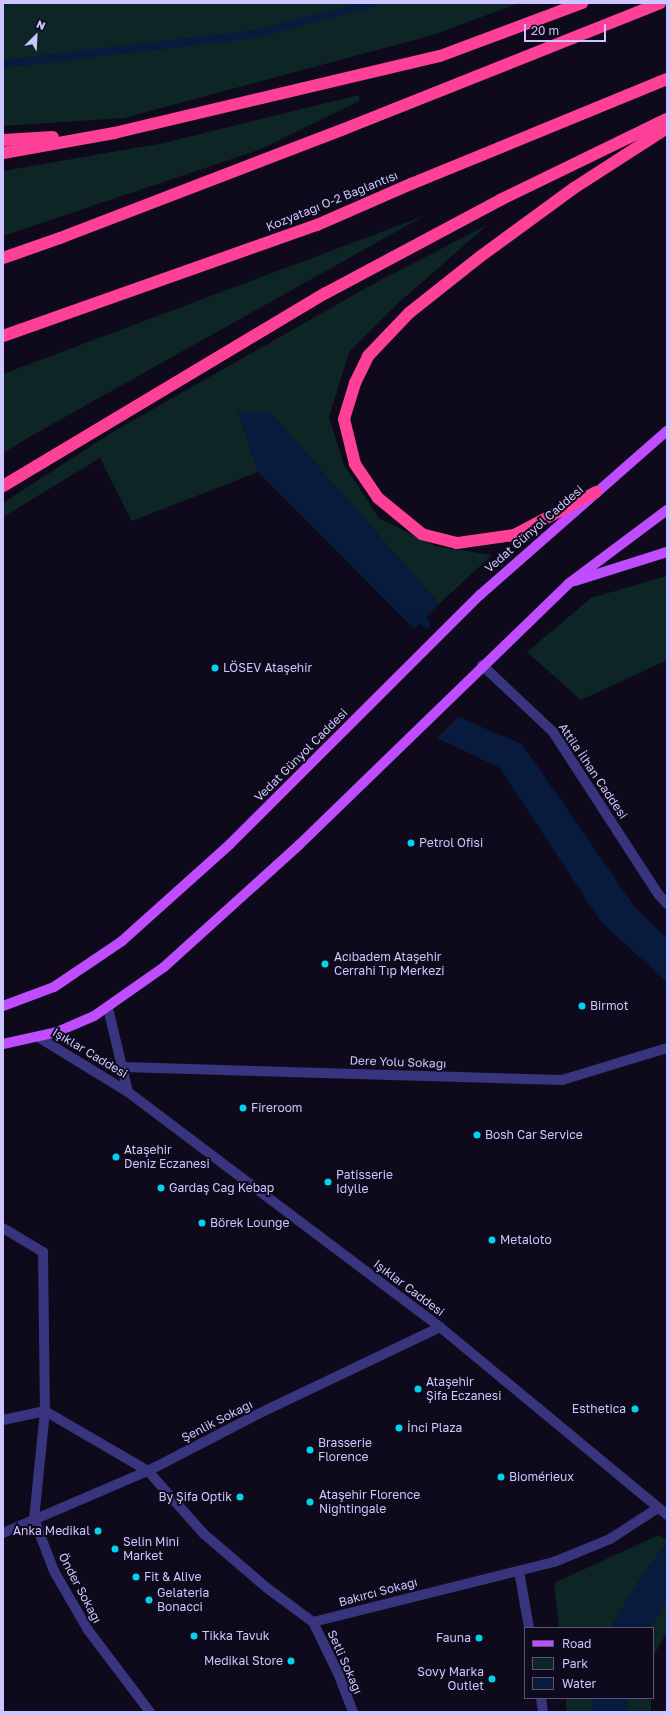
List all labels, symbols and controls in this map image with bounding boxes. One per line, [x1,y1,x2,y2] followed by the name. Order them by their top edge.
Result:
[16,16,56,56] north arrow
[526,16,608,42] scale bar
[35,17,48,32] text: N
[531,23,559,38] text: 20 m
[264,168,400,234] street label: Kozyatağı O-2 Bağlantısı
[482,482,586,576] street label: Vedat Günyol Caddesi
[223,661,312,675] place label: LÖSEV Ataşehir
[210,663,220,673] marker: LÖSEV Ataşehir
[251,705,351,805] street label: Vedat Günyol Caddesi
[556,720,630,822] street label: Attila İlhan Caddesi
[419,836,483,850] place label: Petrol Ofisi
[406,838,416,848] marker: Petrol Ofisi
[334,950,445,978] place label: Acıbadem Ataşehir Cerrahi Tıp Merkezi
[319,958,331,970] marker: Acıbadem Ataşehir Cerrahi Tıp Merkezi
[590,999,629,1013] place label: Birmot
[577,1001,587,1011] marker: Birmot
[50,1025,130,1081] street label: Işıklar Caddesi
[349,1053,447,1071] street label: Dere Yolu Sokağı
[251,1101,302,1115] place label: Fireroom
[238,1103,248,1113] marker: Fireroom
[485,1128,583,1142] place label: Bosh Car Service
[472,1130,482,1140] marker: Bosh Car Service
[124,1143,210,1171] place label: Ataşehir Deniz Eczanesi
[111,1152,121,1162] marker: Ataşehir Deniz Eczanesi
[336,1168,393,1196] place label: Patisserie Idylle
[323,1177,333,1187] marker: Patisserie Idylle
[169,1181,274,1195] place label: Gardaş Cağ Kebap
[156,1183,166,1193] marker: Gardaş Cağ Kebap
[210,1216,289,1230] place label: Börek Lounge
[197,1218,207,1228] marker: Börek Lounge
[500,1233,552,1247] place label: Metaloto
[487,1235,497,1245] marker: Metaloto
[371,1257,447,1319] street label: Işıklar Caddesi
[426,1375,501,1403] place label: Ataşehir Şifa Eczanesi
[413,1384,423,1394] marker: Ataşehir Şifa Eczanesi
[179,1397,255,1445] street label: Şenlik Sokağı
[572,1402,626,1416] place label: Esthetica
[629,1403,641,1415] marker: Esthetica
[407,1421,462,1435] place label: İnci Plaza
[394,1423,404,1433] marker: İnci Plaza
[318,1436,372,1464] place label: Brasserie Florence
[305,1445,315,1455] marker: Brasserie Florence
[509,1470,574,1484] place label: Biomérieux
[496,1472,506,1482] marker: Biomérieux
[319,1488,420,1516] place label: Ataşehir Florence Nightingale
[158,1490,232,1504] place label: By Şifa Optik
[235,1492,245,1502] marker: By Şifa Optik
[304,1496,316,1508] marker: Ataşehir Florence Nightingale
[13,1524,90,1538] place label: Anka Medikal
[93,1526,103,1536] marker: Anka Medikal
[123,1535,179,1563] place label: Selin Mini Market
[110,1544,120,1554] marker: Selin Mini Market
[56,1551,104,1625] street label: Önder Sokağı
[144,1570,201,1584] place label: Fit & Alive
[131,1572,141,1582] marker: Fit & Alive
[337,1575,419,1609] street label: Bakırcı Sokağı
[157,1586,209,1614] place label: Gelateria Bonacci
[144,1595,154,1605] marker: Gelateria Bonacci
[524,1627,654,1699] legend
[325,1628,365,1696] street label: Setli Sokağı
[202,1629,270,1643] place label: Tikka Tavuk
[189,1631,199,1641] marker: Tikka Tavuk
[436,1631,471,1645] place label: Fauna
[474,1633,484,1643] marker: Fauna
[562,1636,591,1651] text: Road
[204,1654,283,1668] place label: Medikal Store
[286,1656,296,1666] marker: Medikal Store
[562,1656,588,1671] text: Park
[417,1665,484,1693] place label: Sovy Marka Outlet
[487,1674,497,1684] marker: Sovy Marka Outlet
[562,1676,596,1691] text: Water

